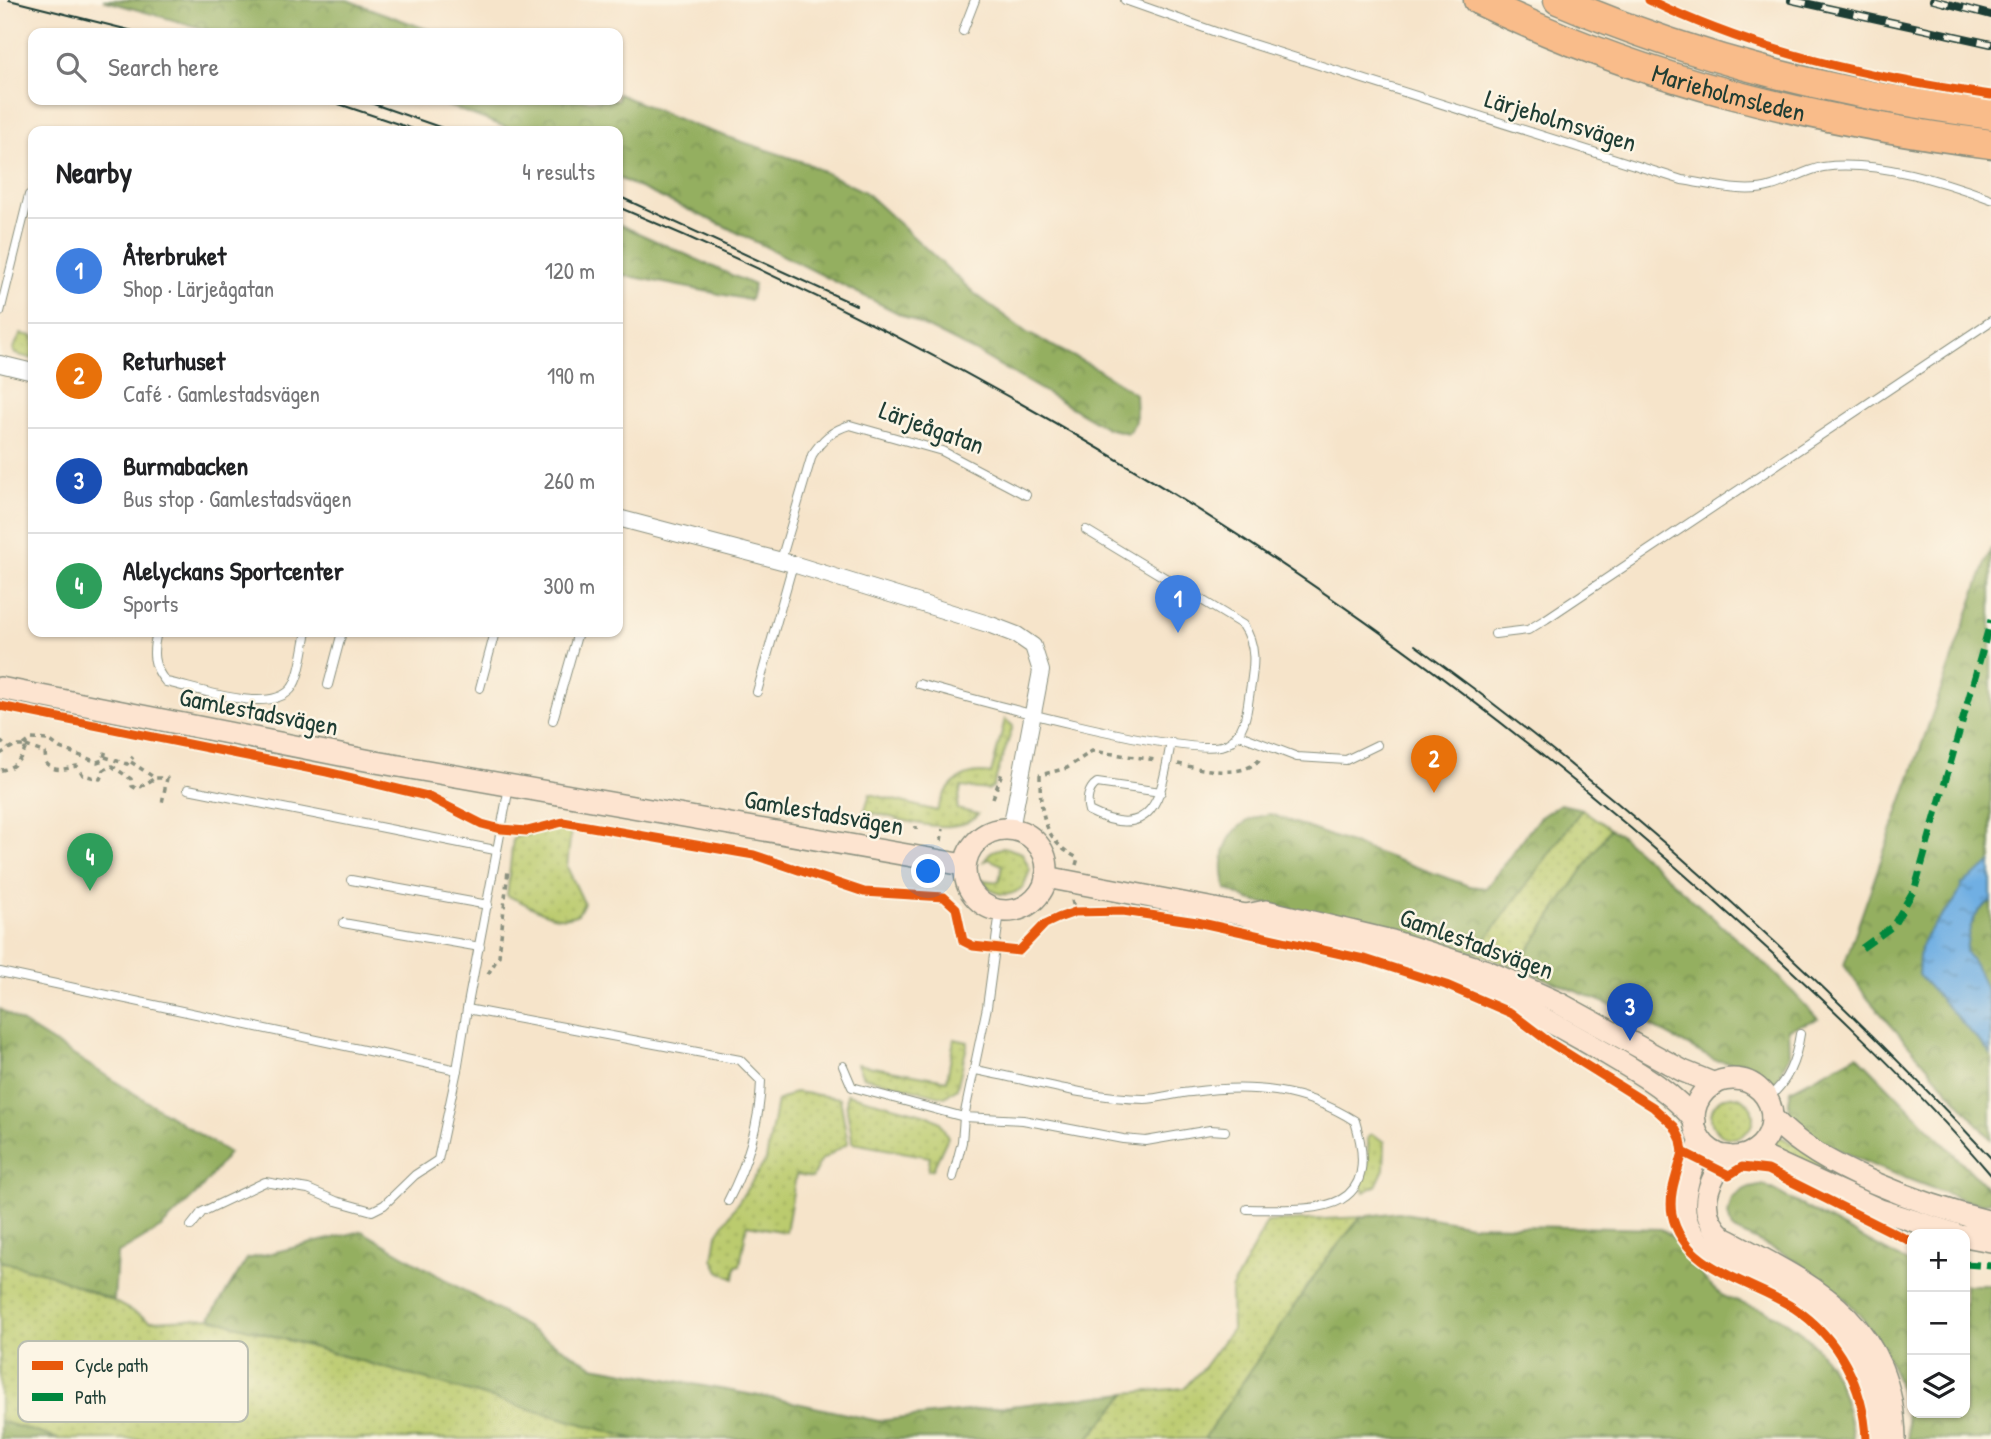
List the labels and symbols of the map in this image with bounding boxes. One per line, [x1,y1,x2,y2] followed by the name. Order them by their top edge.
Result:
[1648,54,1809,129] street label: Marieholmsleden
[1481,80,1641,160] street label: Lärjeholmsvägen
[875,392,989,462] street label: Lärjeågatan
[1155,575,1201,633] pin: 1
[177,678,341,744] street label: Gamlestadsvägen
[1411,735,1457,793] pin: 2
[742,781,906,843] street label: Gamlestadsvägen
[67,833,113,891] pin: 4
[911,854,945,888] your location
[1395,899,1559,987] street label: Gamlestadsvägen
[1607,983,1653,1041] pin: 3
[18,1341,248,1422] legend
[75,1352,148,1378] text: Cycle path
[75,1384,106,1410] text: Path

